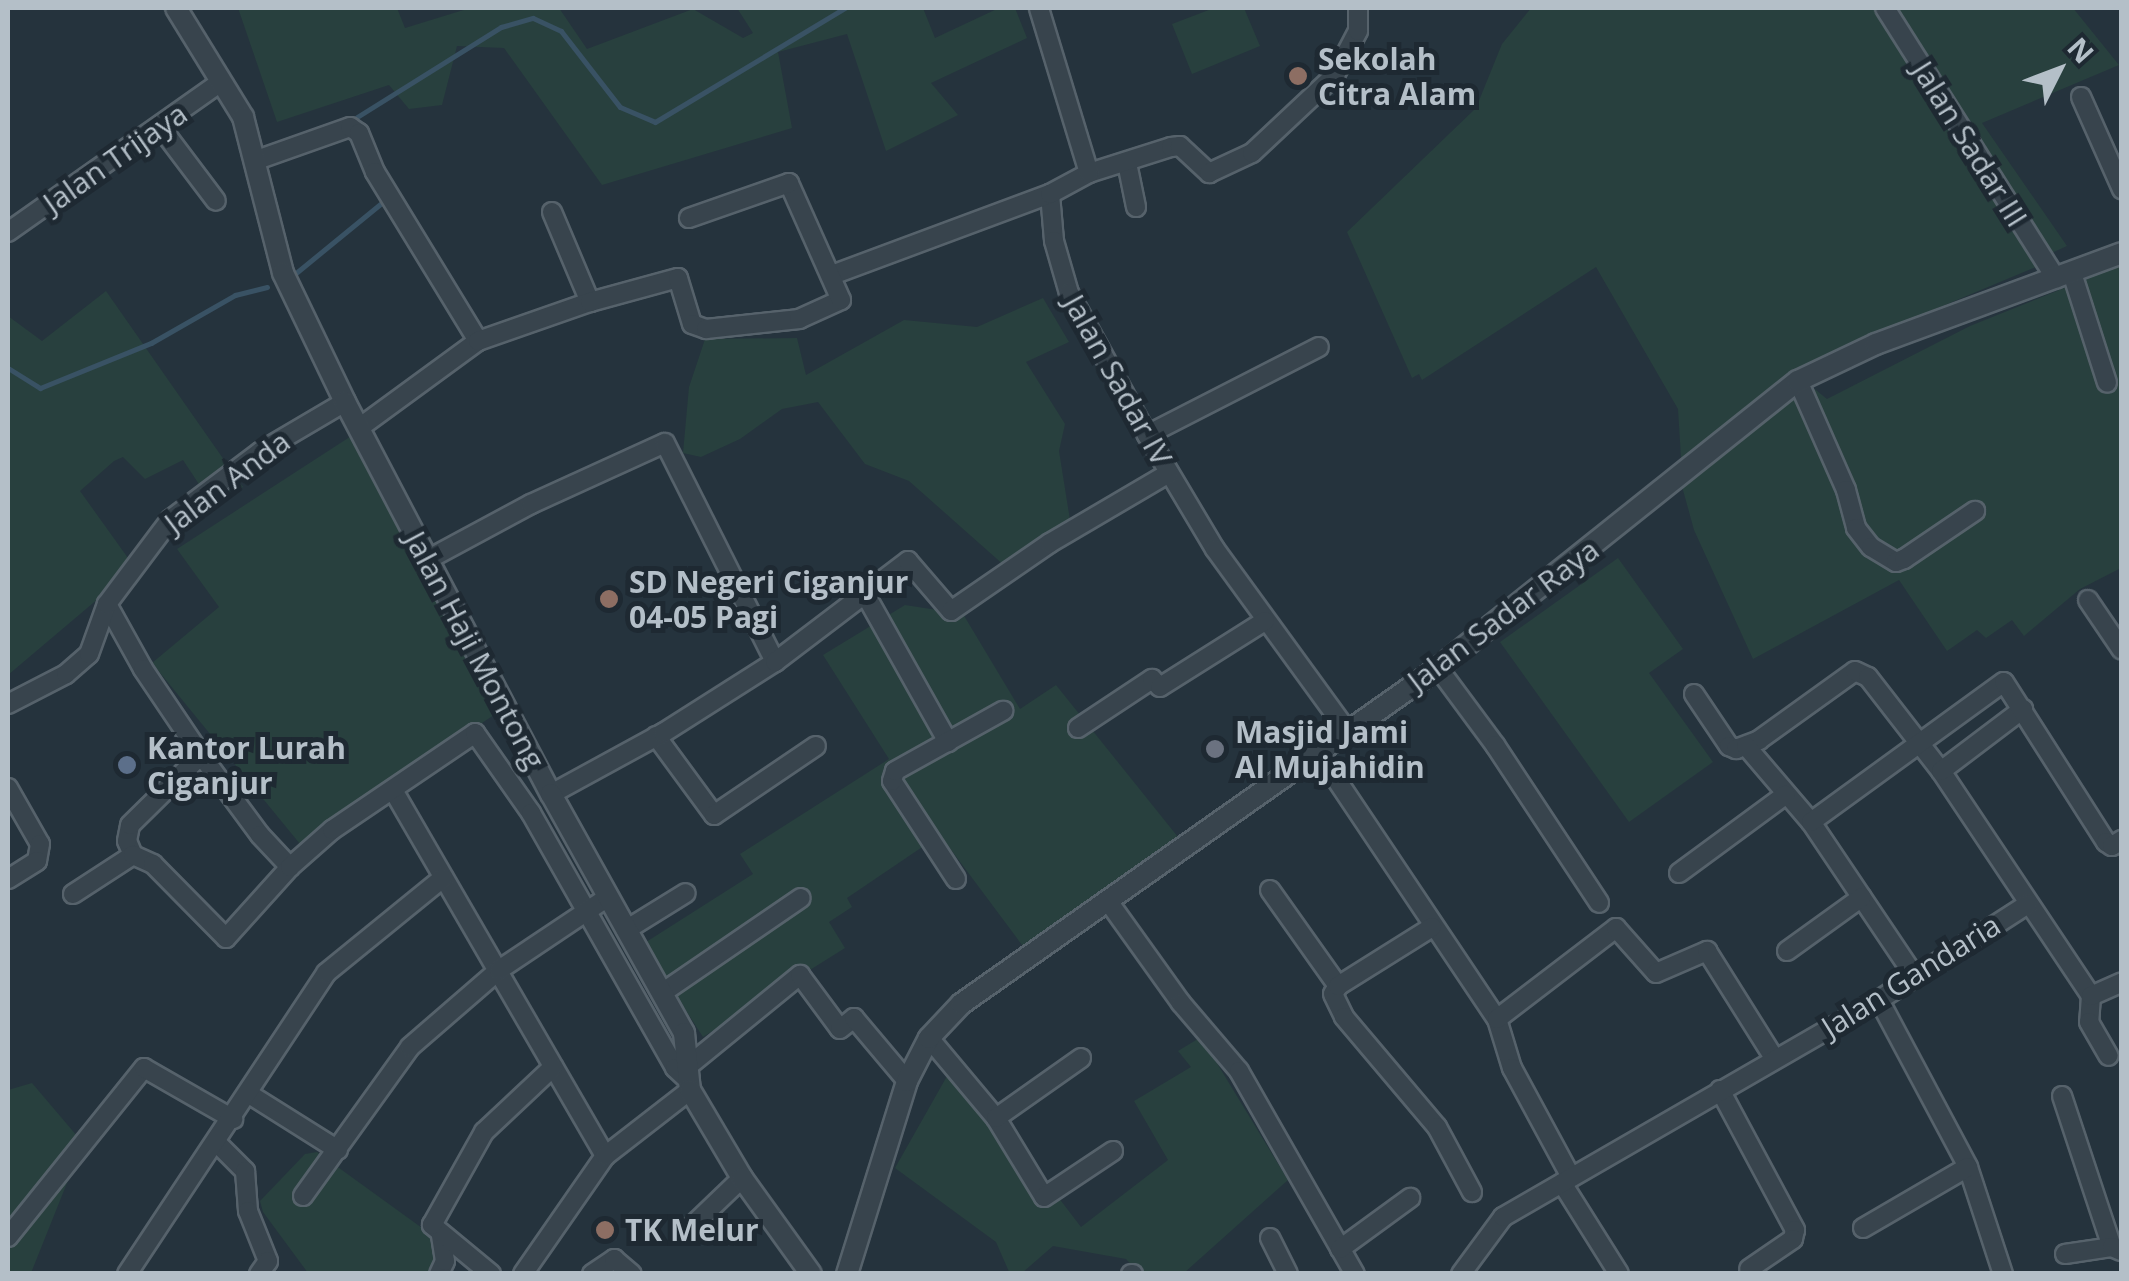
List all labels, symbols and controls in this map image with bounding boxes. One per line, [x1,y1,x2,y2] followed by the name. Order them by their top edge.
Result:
[2009,20,2109,120] north arrow
[2060,29,2103,71] text: N
[1318,41,1476,112] place label: Sekolah Citra Alam
[1905,55,2035,233] street label: Jalan Sadar III
[1287,65,1309,87] marker: Sekolah Citra Alam
[36,95,194,221] street label: Jalan Trijaya
[1056,288,1180,472] street label: Jalan Sadar IV
[157,423,297,541] street label: Jalan Anda
[397,525,553,775] street label: Jalan Haji Montong
[1400,531,1606,699] street label: Jalan Sadar Raya
[629,564,908,634] place label: SD Negeri Ciganjur 04-05 Pagi
[598,588,620,610] marker: SD Negeri Ciganjur 04-05 Pagi
[1235,714,1425,784] place label: Masjid Jami Al Mujahidin
[147,730,346,800] place label: Kantor Lurah Ciganjur
[1204,738,1226,760] marker: Masjid Jami Al Mujahidin
[116,754,138,776] marker: Kantor Lurah Ciganjur
[1815,907,2007,1045] street label: Jalan Gandaria
[625,1212,759,1248] place label: TK Melur
[594,1219,616,1241] marker: TK Melur

